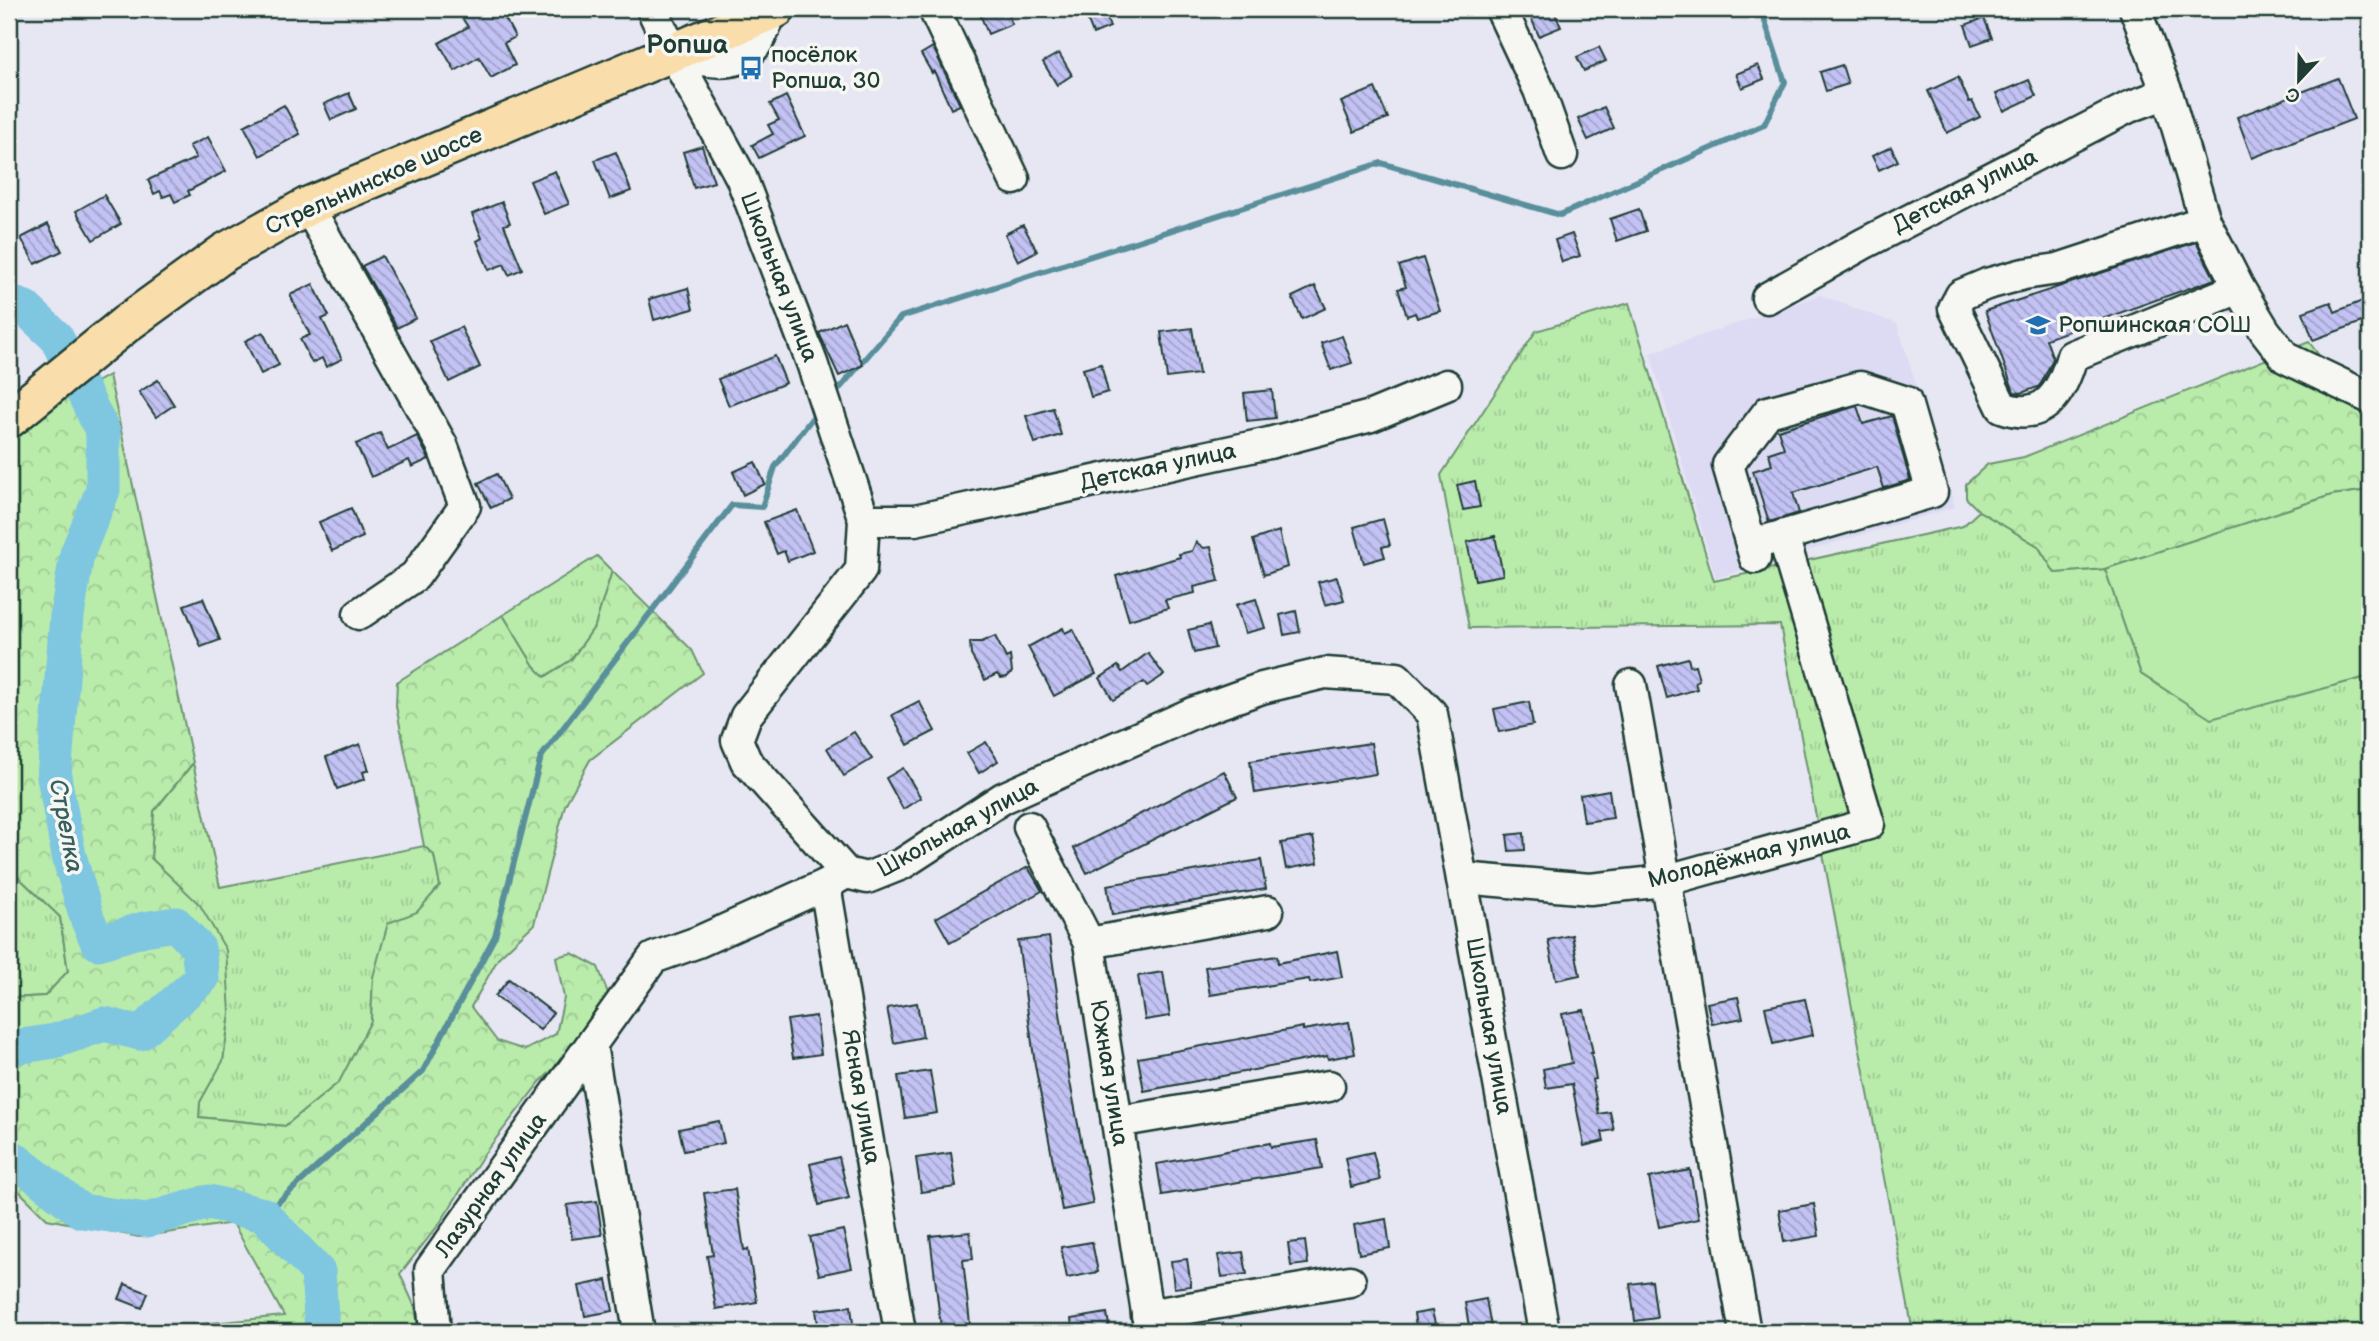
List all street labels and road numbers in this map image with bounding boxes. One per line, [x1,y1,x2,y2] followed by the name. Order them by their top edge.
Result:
[261,120,487,242] street label: Стрельнинское шоссе
[1888,142,2042,239] street label: Детская улица
[734,188,824,366] street label: Школьная улица
[1077,437,1239,497] street label: Детская улица
[873,772,1044,884] street label: Школьная улица
[1645,817,1853,895] street label: Молодёжная улица
[1460,935,1518,1117] street label: Школьная улица
[1084,998,1134,1149] street label: Южная улица
[835,1027,887,1167] street label: Ясная улица
[429,1107,553,1264] street label: Лазурная улица

